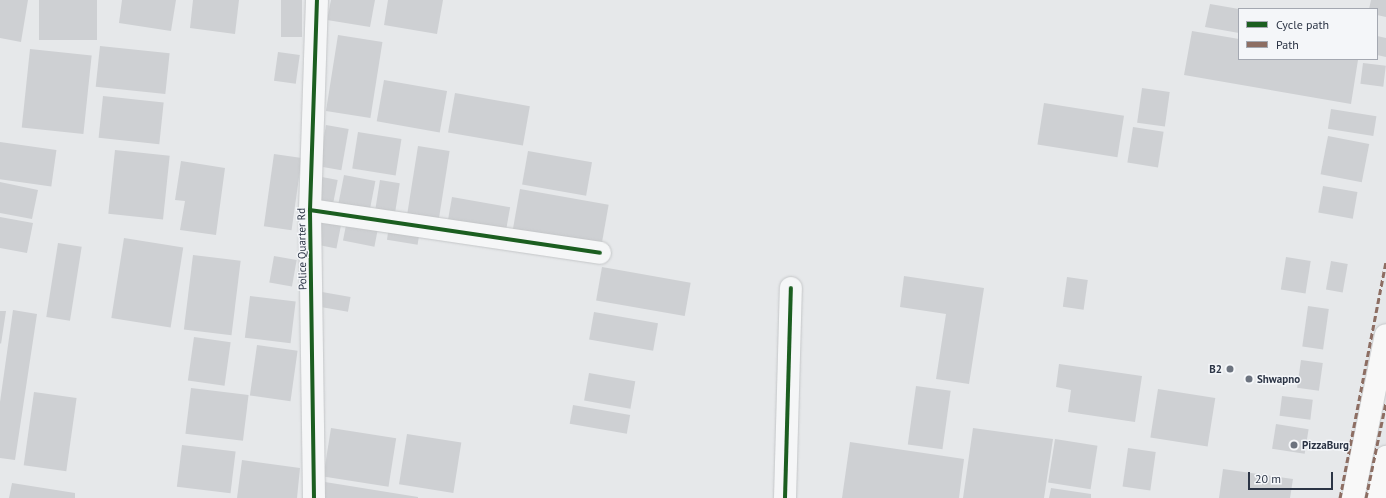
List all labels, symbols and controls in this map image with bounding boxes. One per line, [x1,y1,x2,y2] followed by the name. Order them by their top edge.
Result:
[1238,8,1378,60] legend
[1276,17,1329,32] text: Cycle path
[1276,37,1299,52] text: Path
[295,208,309,290] street label: Police Quarter Rd
[1209,362,1222,376] place label: B2
[1225,364,1235,374] marker: B2
[1257,372,1300,386] place label: Shwapno
[1244,374,1254,384] marker: Shwapno
[1302,438,1349,452] place label: PizzaBurg
[1289,440,1299,450] marker: PizzaBurg
[1250,464,1335,490] scale bar
[1255,471,1281,486] text: 20 m

